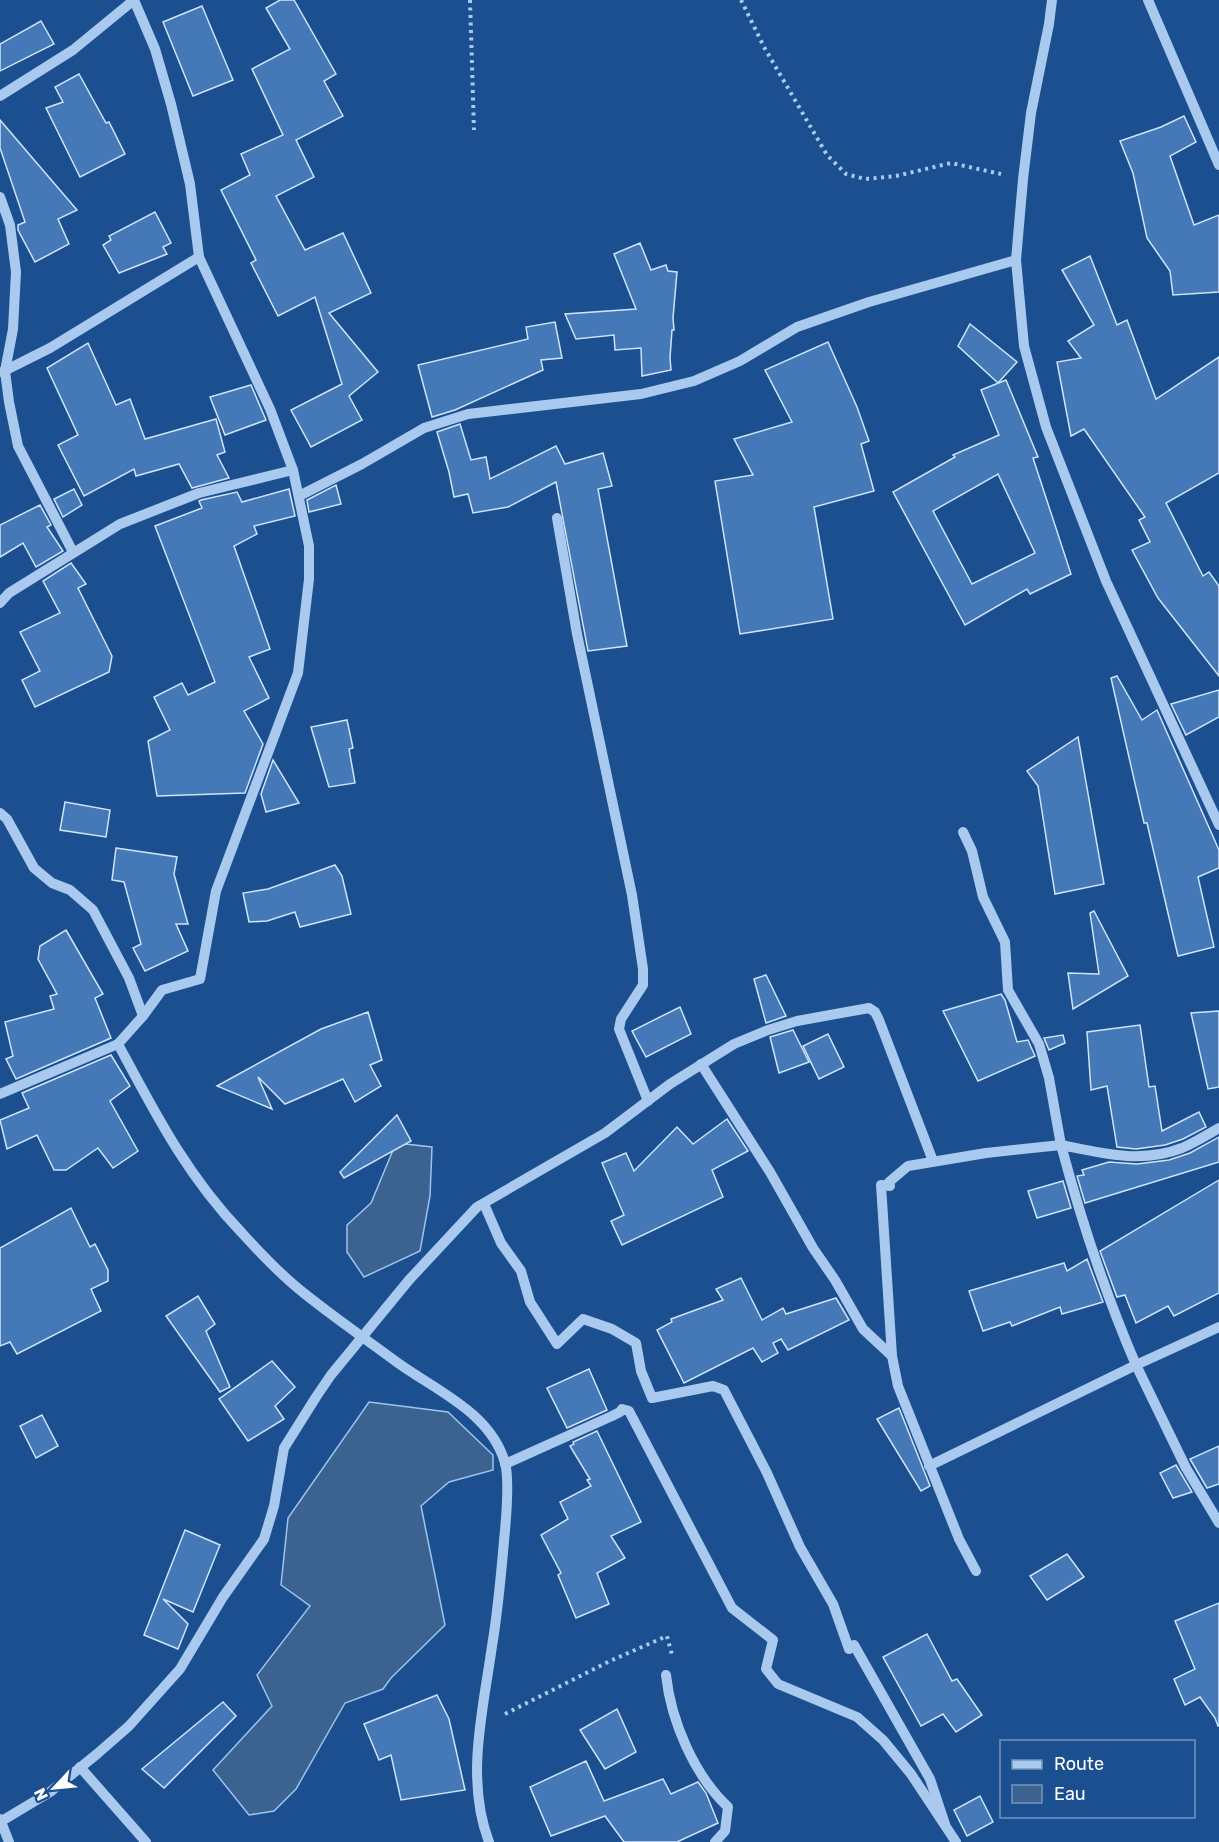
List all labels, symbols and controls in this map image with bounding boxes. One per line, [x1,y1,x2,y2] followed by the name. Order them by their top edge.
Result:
[1000,1740,1195,1818] legend
[1054,1753,1104,1775] text: Route
[24,1758,84,1818] north arrow
[1054,1783,1086,1805] text: Eau
[30,1785,52,1804] text: N

